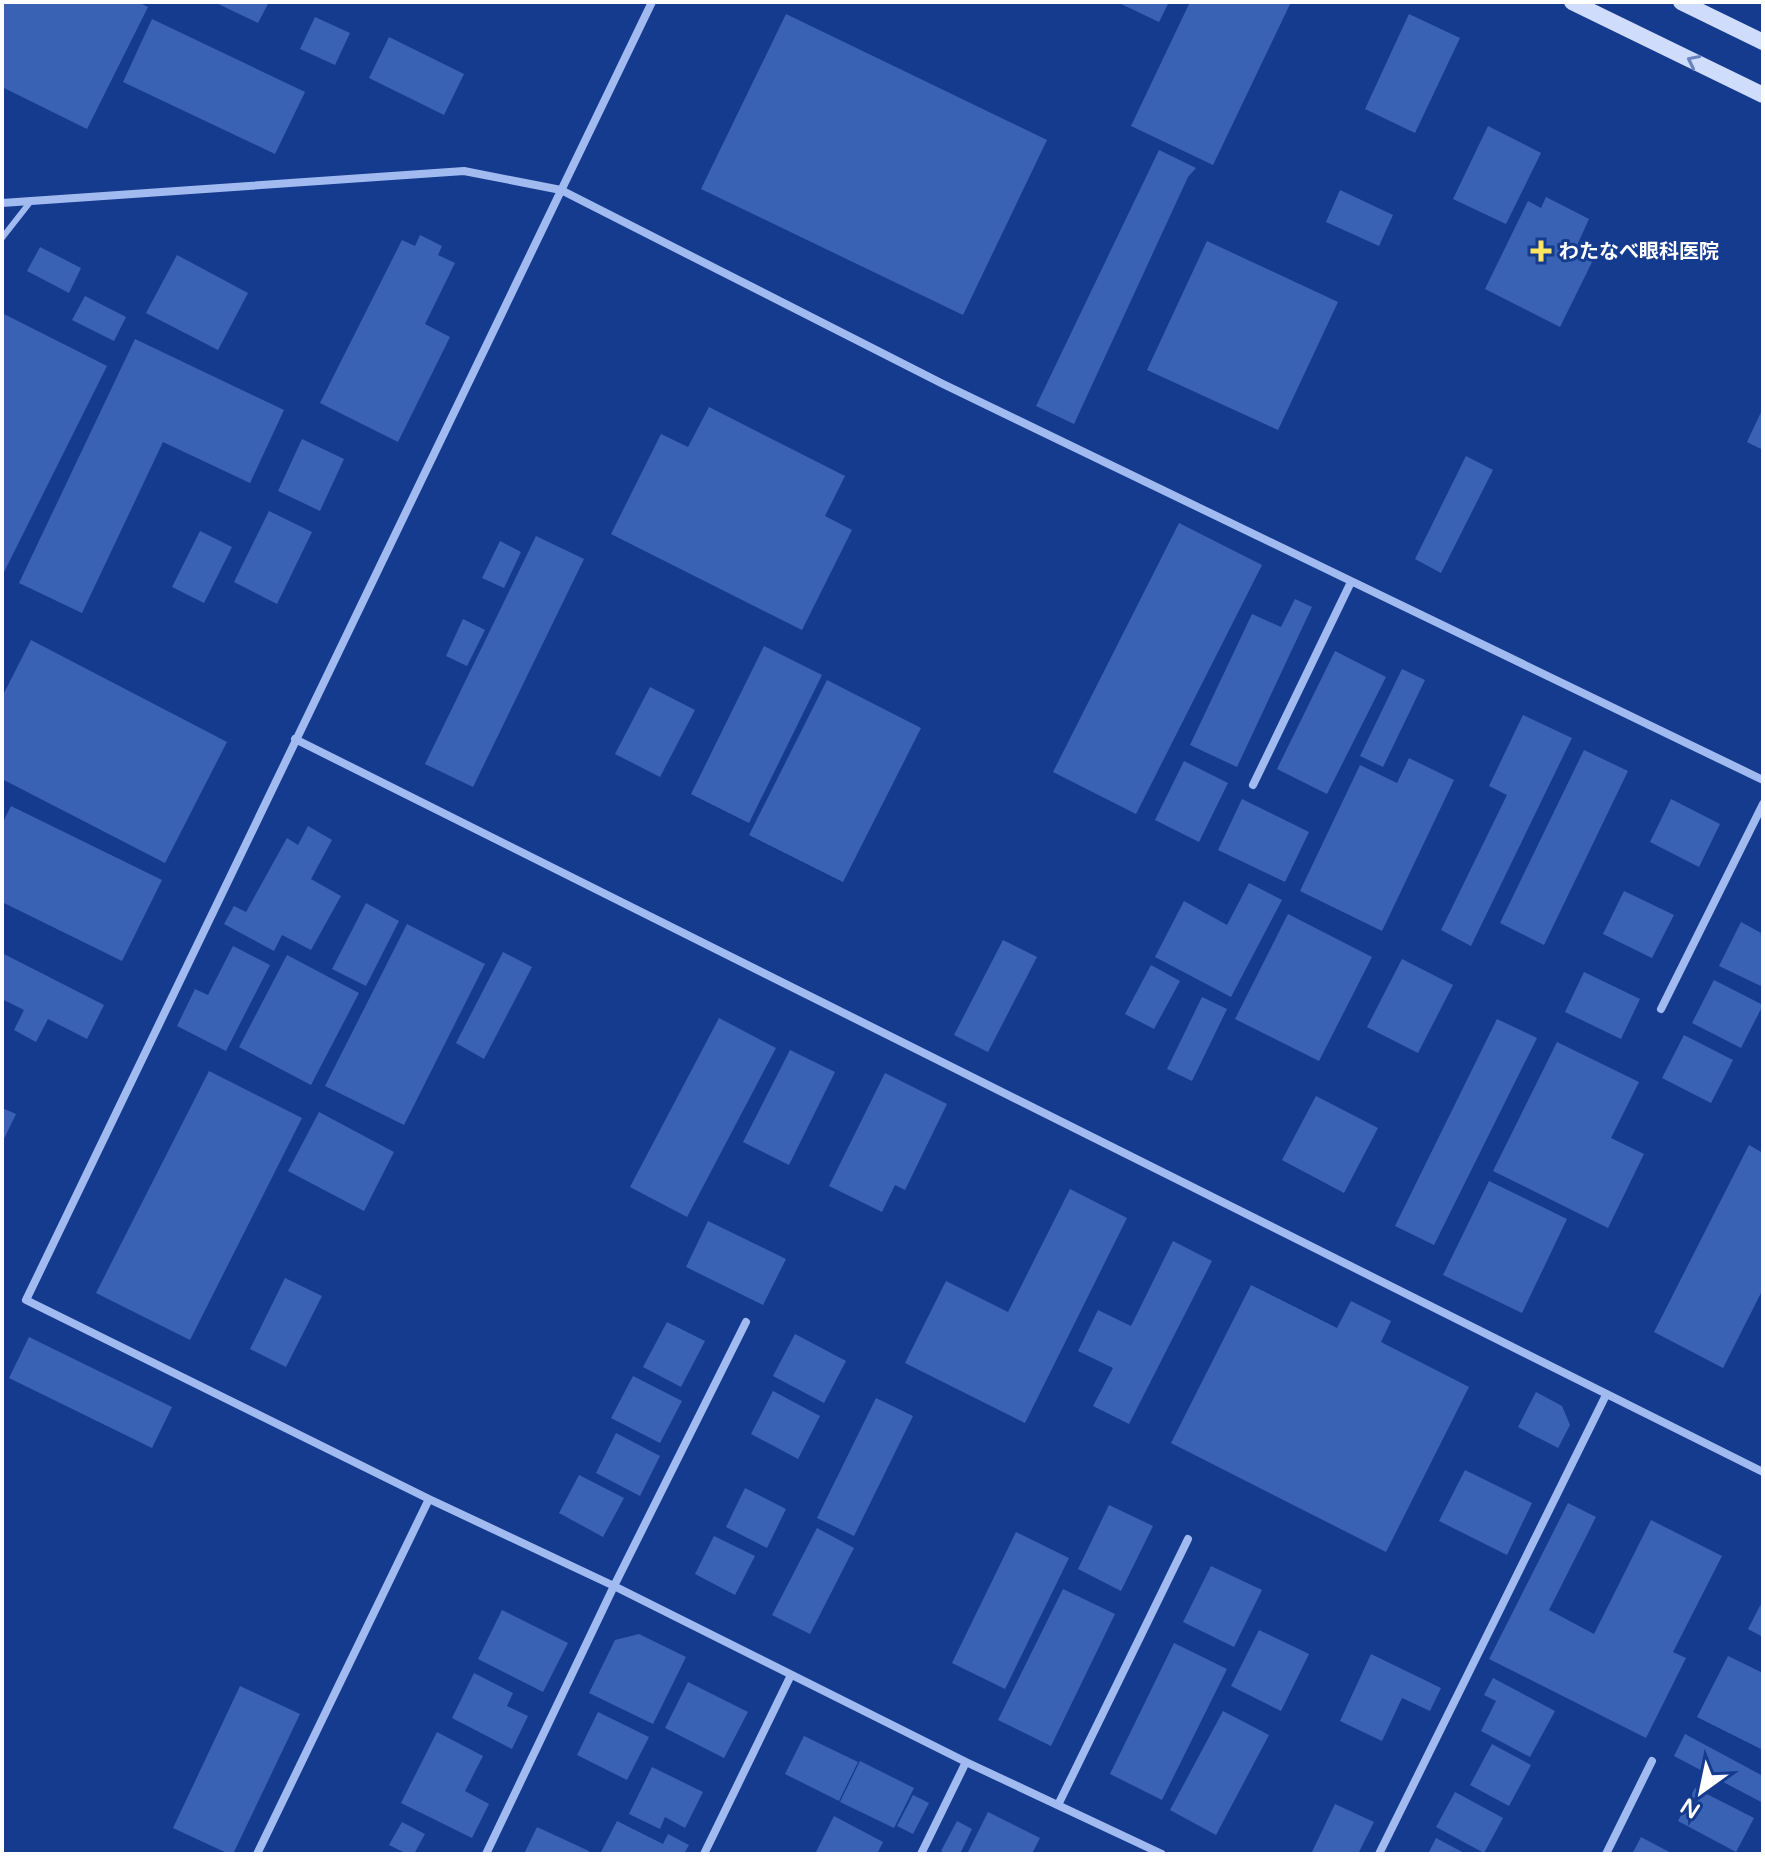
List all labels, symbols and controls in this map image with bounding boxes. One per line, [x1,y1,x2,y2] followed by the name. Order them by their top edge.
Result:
[1686,55,1701,71] one-way arrow
[1530,240,1552,262] marker: わたなべ眼科医院
[1559,240,1719,264] place label: わたなべ眼科医院
[1661,1752,1741,1832] north arrow
[1676,1792,1705,1824] text: N

